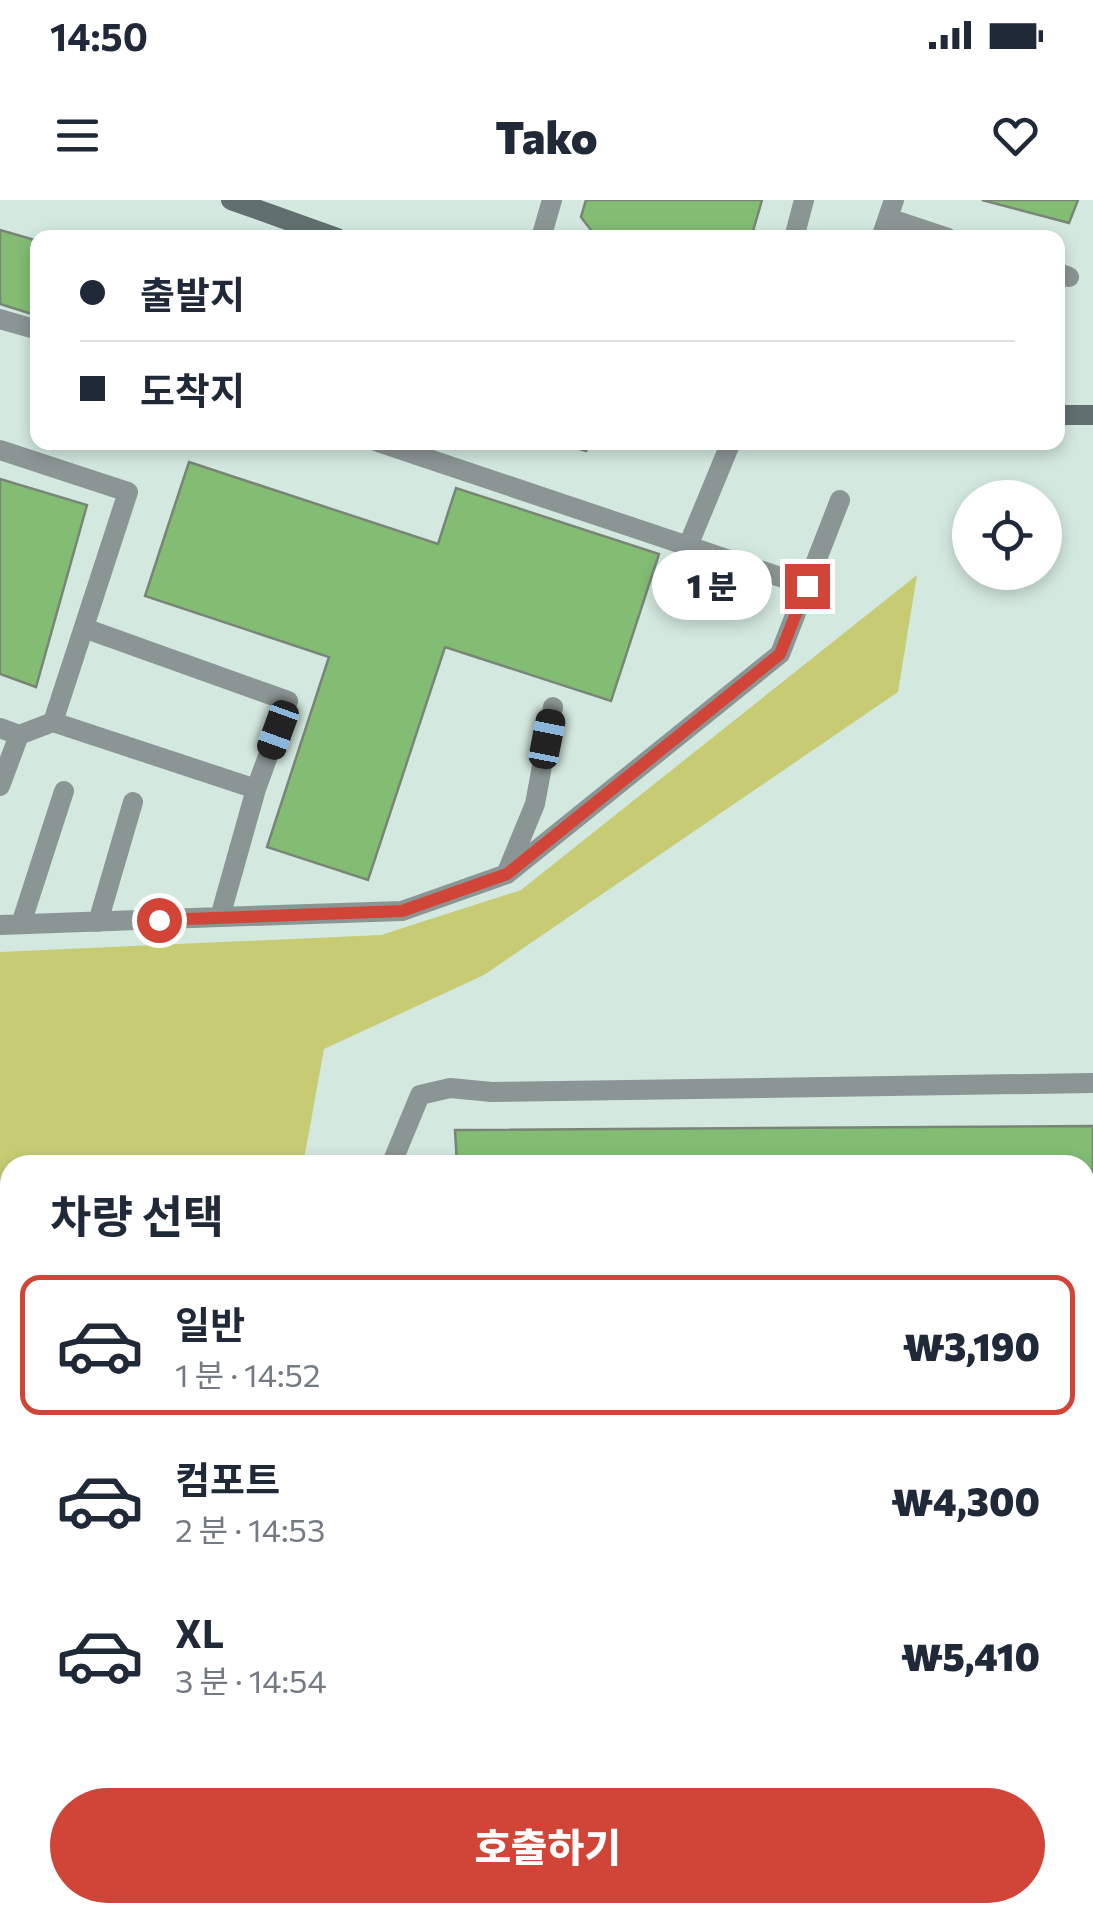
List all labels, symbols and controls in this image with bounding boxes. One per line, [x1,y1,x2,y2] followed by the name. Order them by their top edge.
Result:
[50,12,148,59] text: 14:50
[50,108,105,163] icon: menu
[495,108,598,163] text: Tako
[988,108,1043,163] icon: heart
[140,270,245,317] text: 출발지
[140,366,245,413] text: 도착지
[952,480,1062,590] map controls
[952,480,1062,590] button: locate
[652,551,772,621] callout: 1 분
[785,564,830,609] route end
[687,565,737,605] text: 1 분
[254,697,302,763] car
[527,707,567,771] car
[137,898,182,943] route start
[50,1187,224,1242] text: 차량 선택
[55,1300,145,1390] icon: car
[175,1300,245,1347] text: 일반
[903,1322,1040,1369] text: ₩3,190
[175,1354,321,1394] text: 1 분 · 14:52
[55,1455,145,1545] icon: car
[175,1455,280,1502] text: 컴포트
[891,1477,1040,1524] text: ₩4,300
[175,1509,325,1549] text: 2 분 · 14:53
[175,1609,224,1656] text: XL
[55,1610,145,1700] icon: car
[901,1632,1040,1679] text: ₩5,410
[175,1660,327,1700] text: 3 분 · 14:54
[50,1788,1045,1903] button: 호출하기

